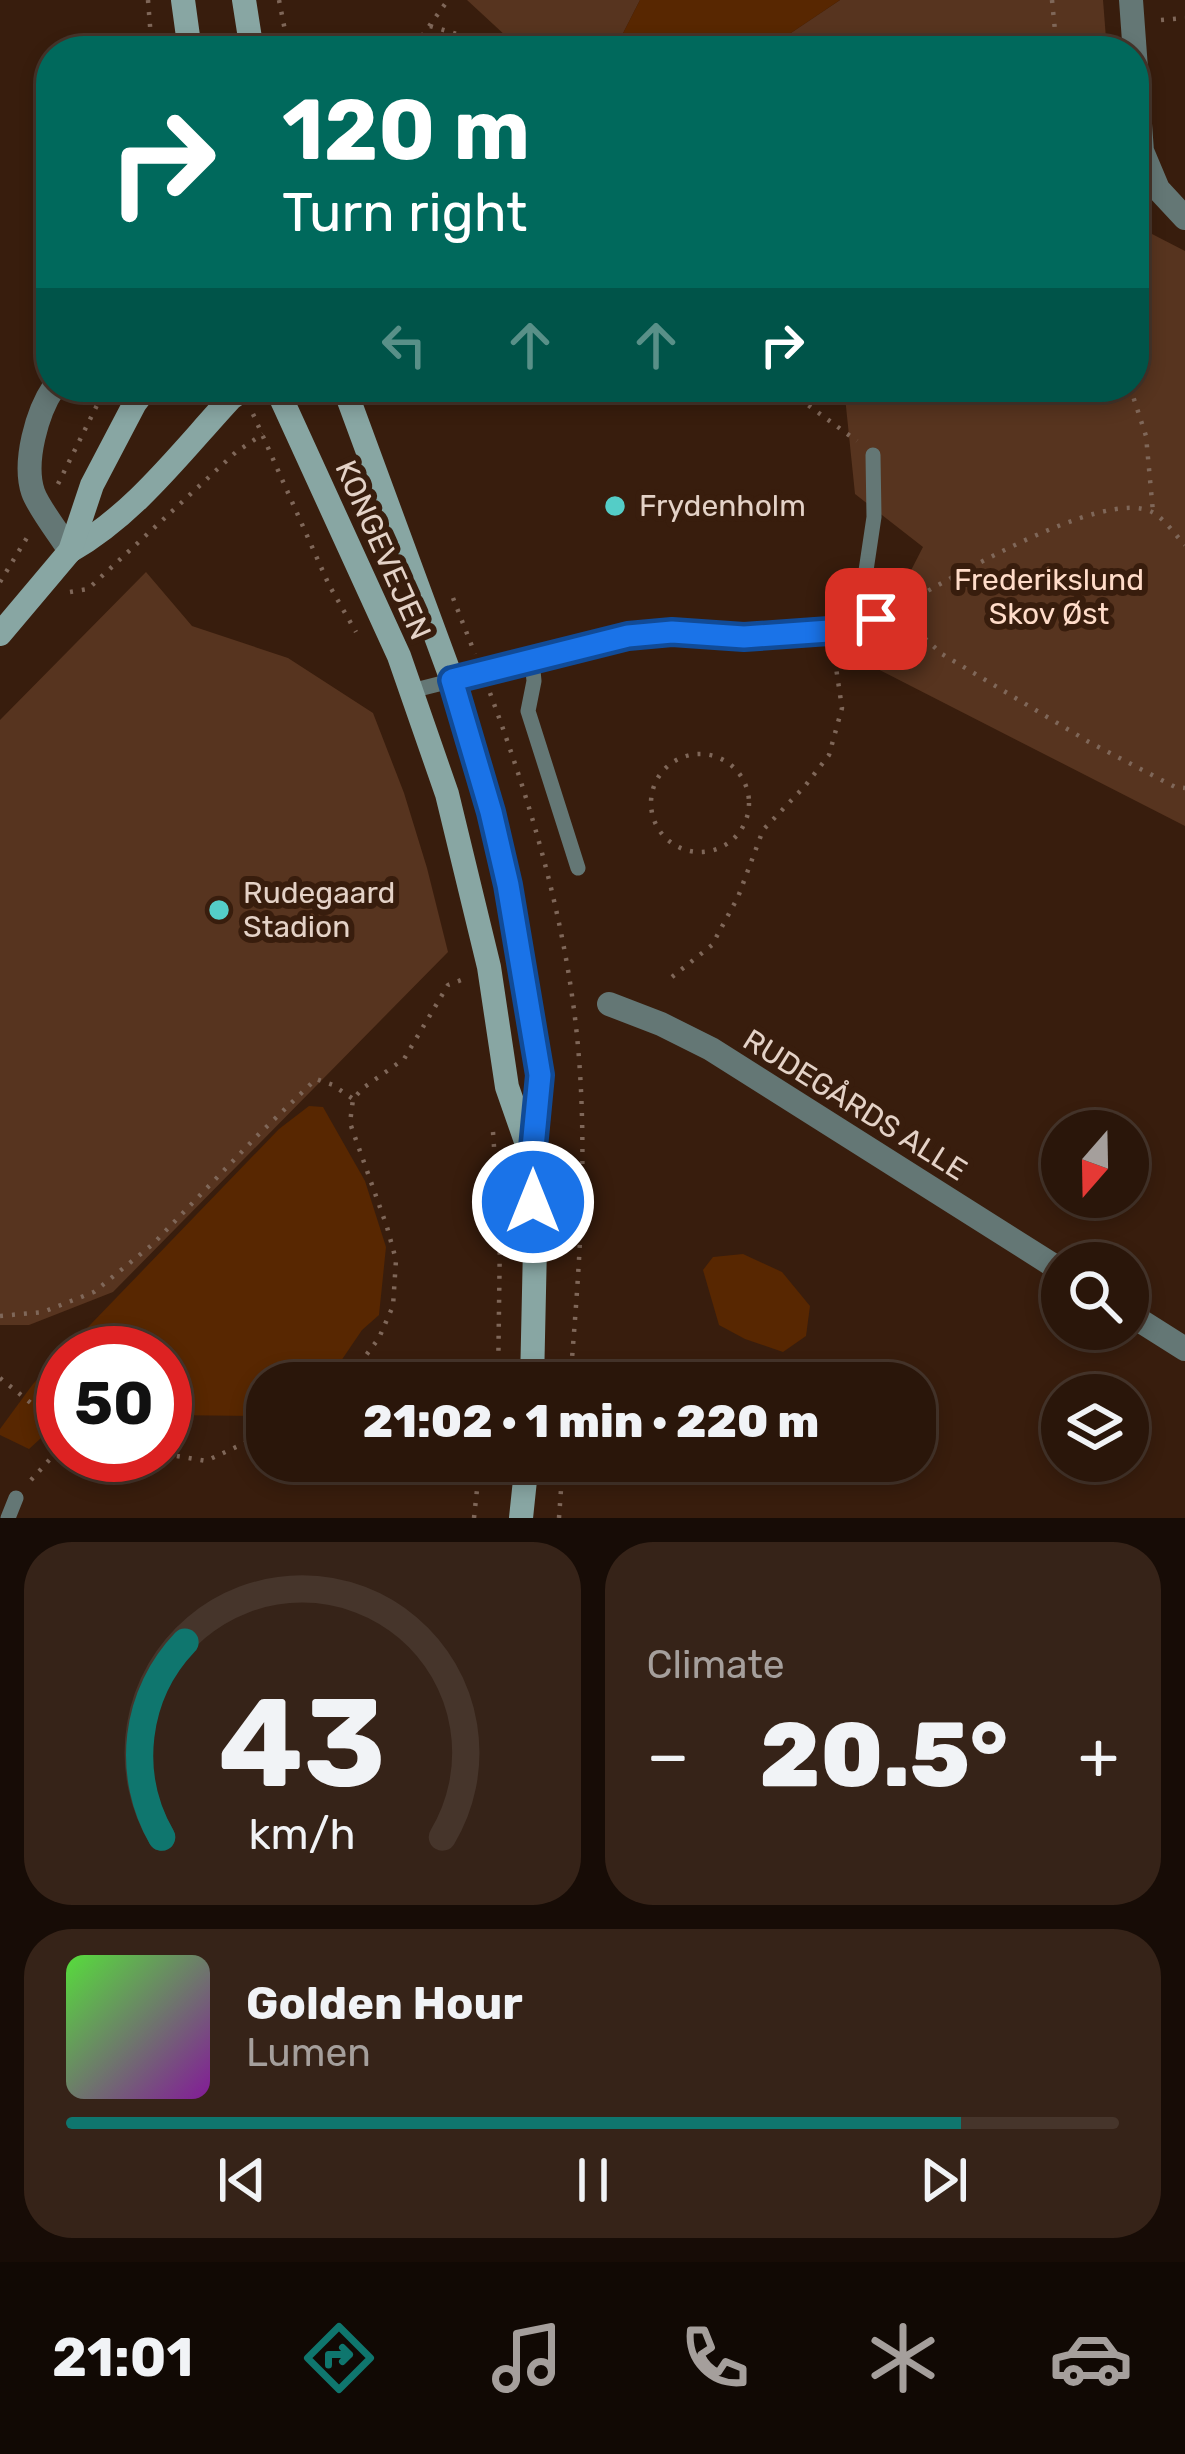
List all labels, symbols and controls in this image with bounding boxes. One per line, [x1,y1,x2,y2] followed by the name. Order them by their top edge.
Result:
[282,80,530,180] text: 120 m
[84,84,240,240] icon: right
[282,181,527,245] text: Turn right
[371,312,437,378] icon: left
[497,312,563,378] icon: ahead
[623,312,689,378] icon: ahead
[749,312,815,378] icon: right
[327,455,439,645] street label: KONGEVEJEN
[639,488,806,524] place label: Frydenholm
[602,493,628,519] marker: Frydenholm
[954,562,1144,632] park label: Frederikslund Skov Øst
[825,568,927,670] pin
[843,586,909,652] icon: arrive
[243,875,395,945] place label: Rudegaard Stadion
[206,897,232,923] marker: Rudegaard Stadion
[736,1022,974,1188] street label: RUDEGÅRDS ALLE
[1041,1110,1149,1218] north arrow
[1041,1110,1149,1482] map controls
[470,1139,596,1265] position arrow
[1041,1242,1149,1350] button: search
[36,1326,192,1482] speed limit sign: 50
[1041,1374,1149,1482] button: layers
[363,1395,819,1448] text: 21:02 · 1 min · 220 m
[647,1642,785,1688] text: Climate
[219,1669,386,1817] text: 43
[760,1702,1008,1809] text: 20.5°
[647,1716,689,1795] text: −
[1078,1716,1119,1795] text: +
[249,1808,356,1859] text: km/h
[246,1977,523,2030] text: Golden Hour
[246,2030,371,2076] text: Lumen
[209,2147,275,2213] icon: previous
[560,2147,626,2213] icon: pause
[911,2147,977,2213] icon: next
[297,2316,381,2400] icon: directions
[485,2316,569,2400] icon: music
[673,2316,757,2400] icon: phone
[861,2316,945,2400] icon: climate
[1049,2316,1133,2400] icon: car
[52,2326,193,2390] text: 21:01

